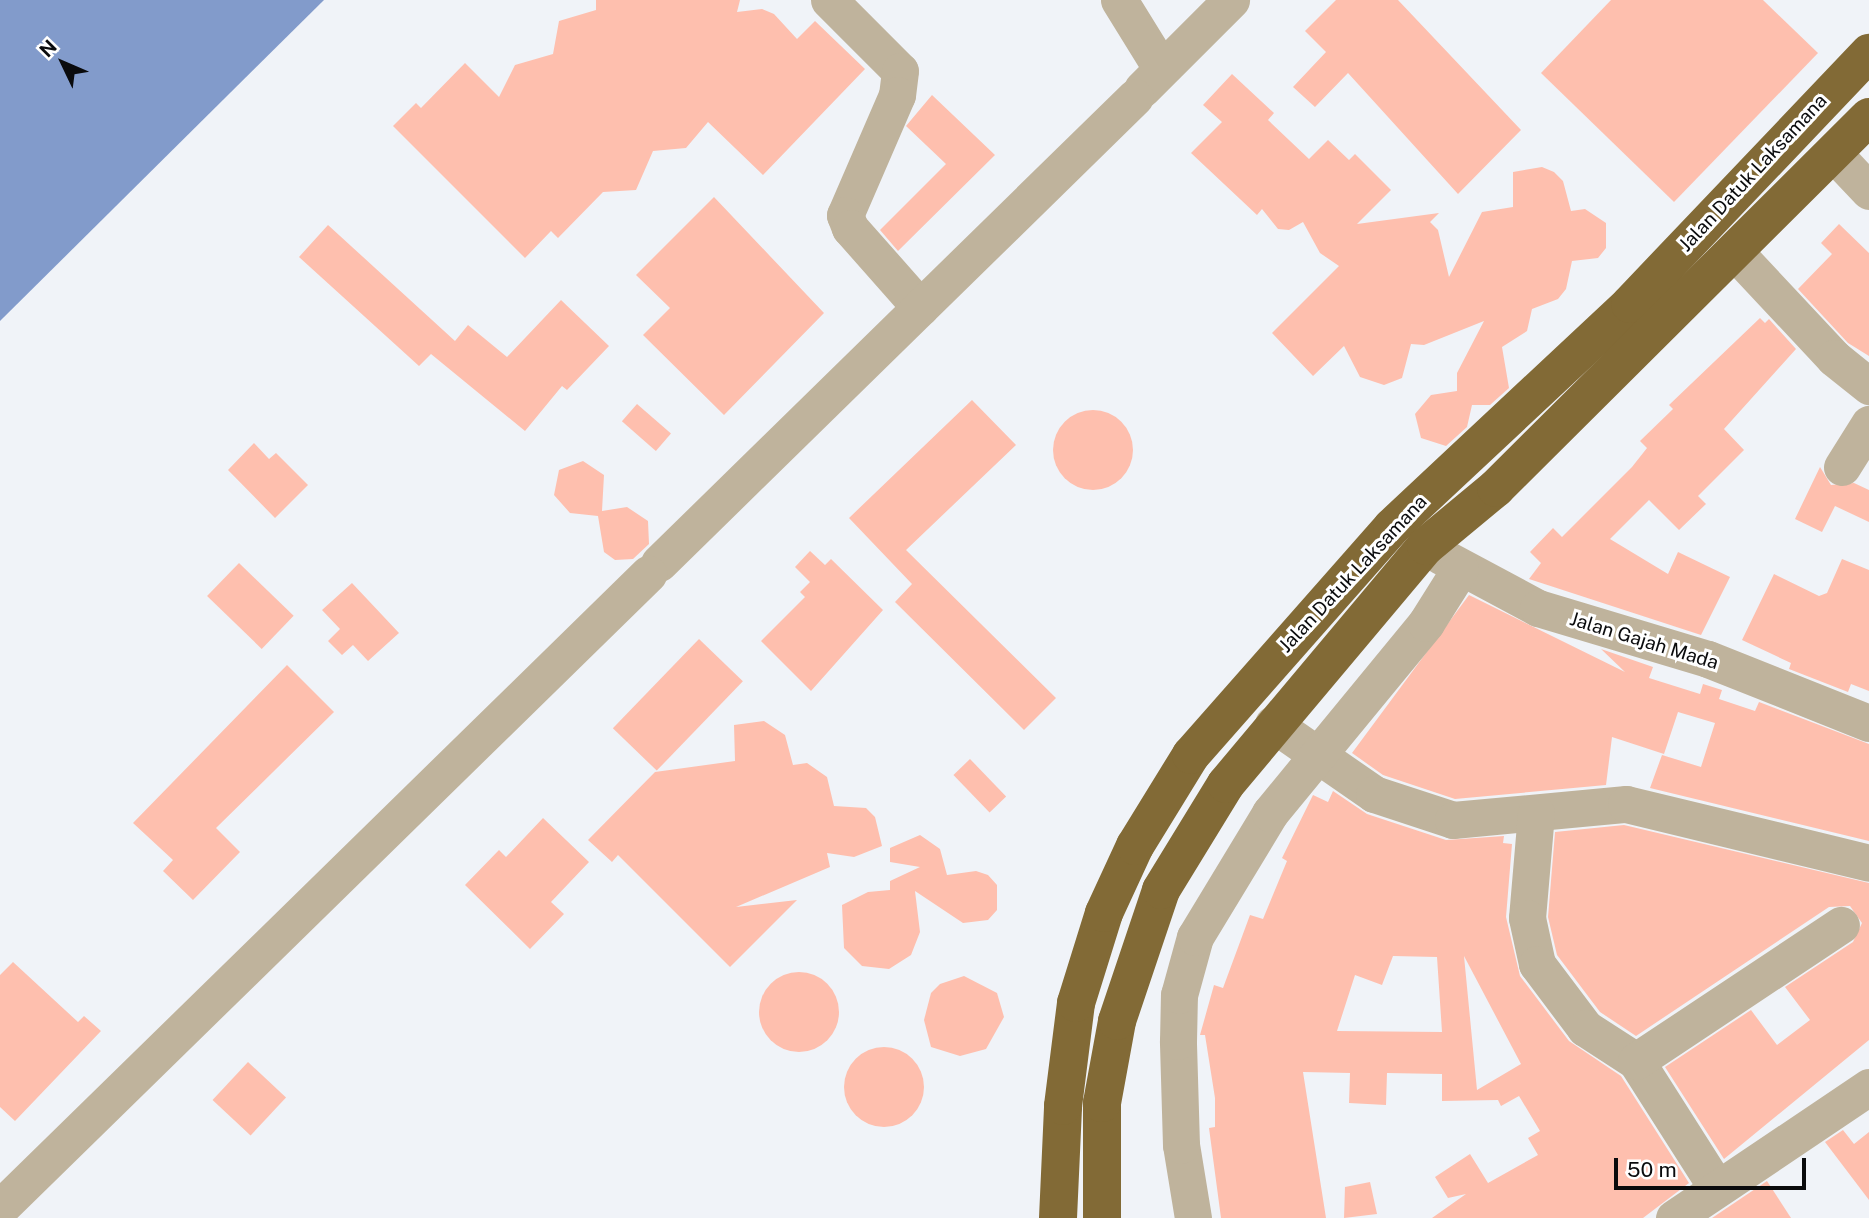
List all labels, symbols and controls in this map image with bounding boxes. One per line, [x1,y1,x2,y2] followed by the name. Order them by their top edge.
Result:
[28,28,98,98] north arrow
[35,35,61,61] text: N
[1674,90,1832,256] street label: Jalan Datuk Laksamana
[1274,491,1432,657] street label: Jalan Datuk Laksamana
[1567,608,1721,674] street label: Jalan Gajah Mada
[1617,1144,1810,1188] scale bar
[1627,1157,1677,1182] text: 50 m

